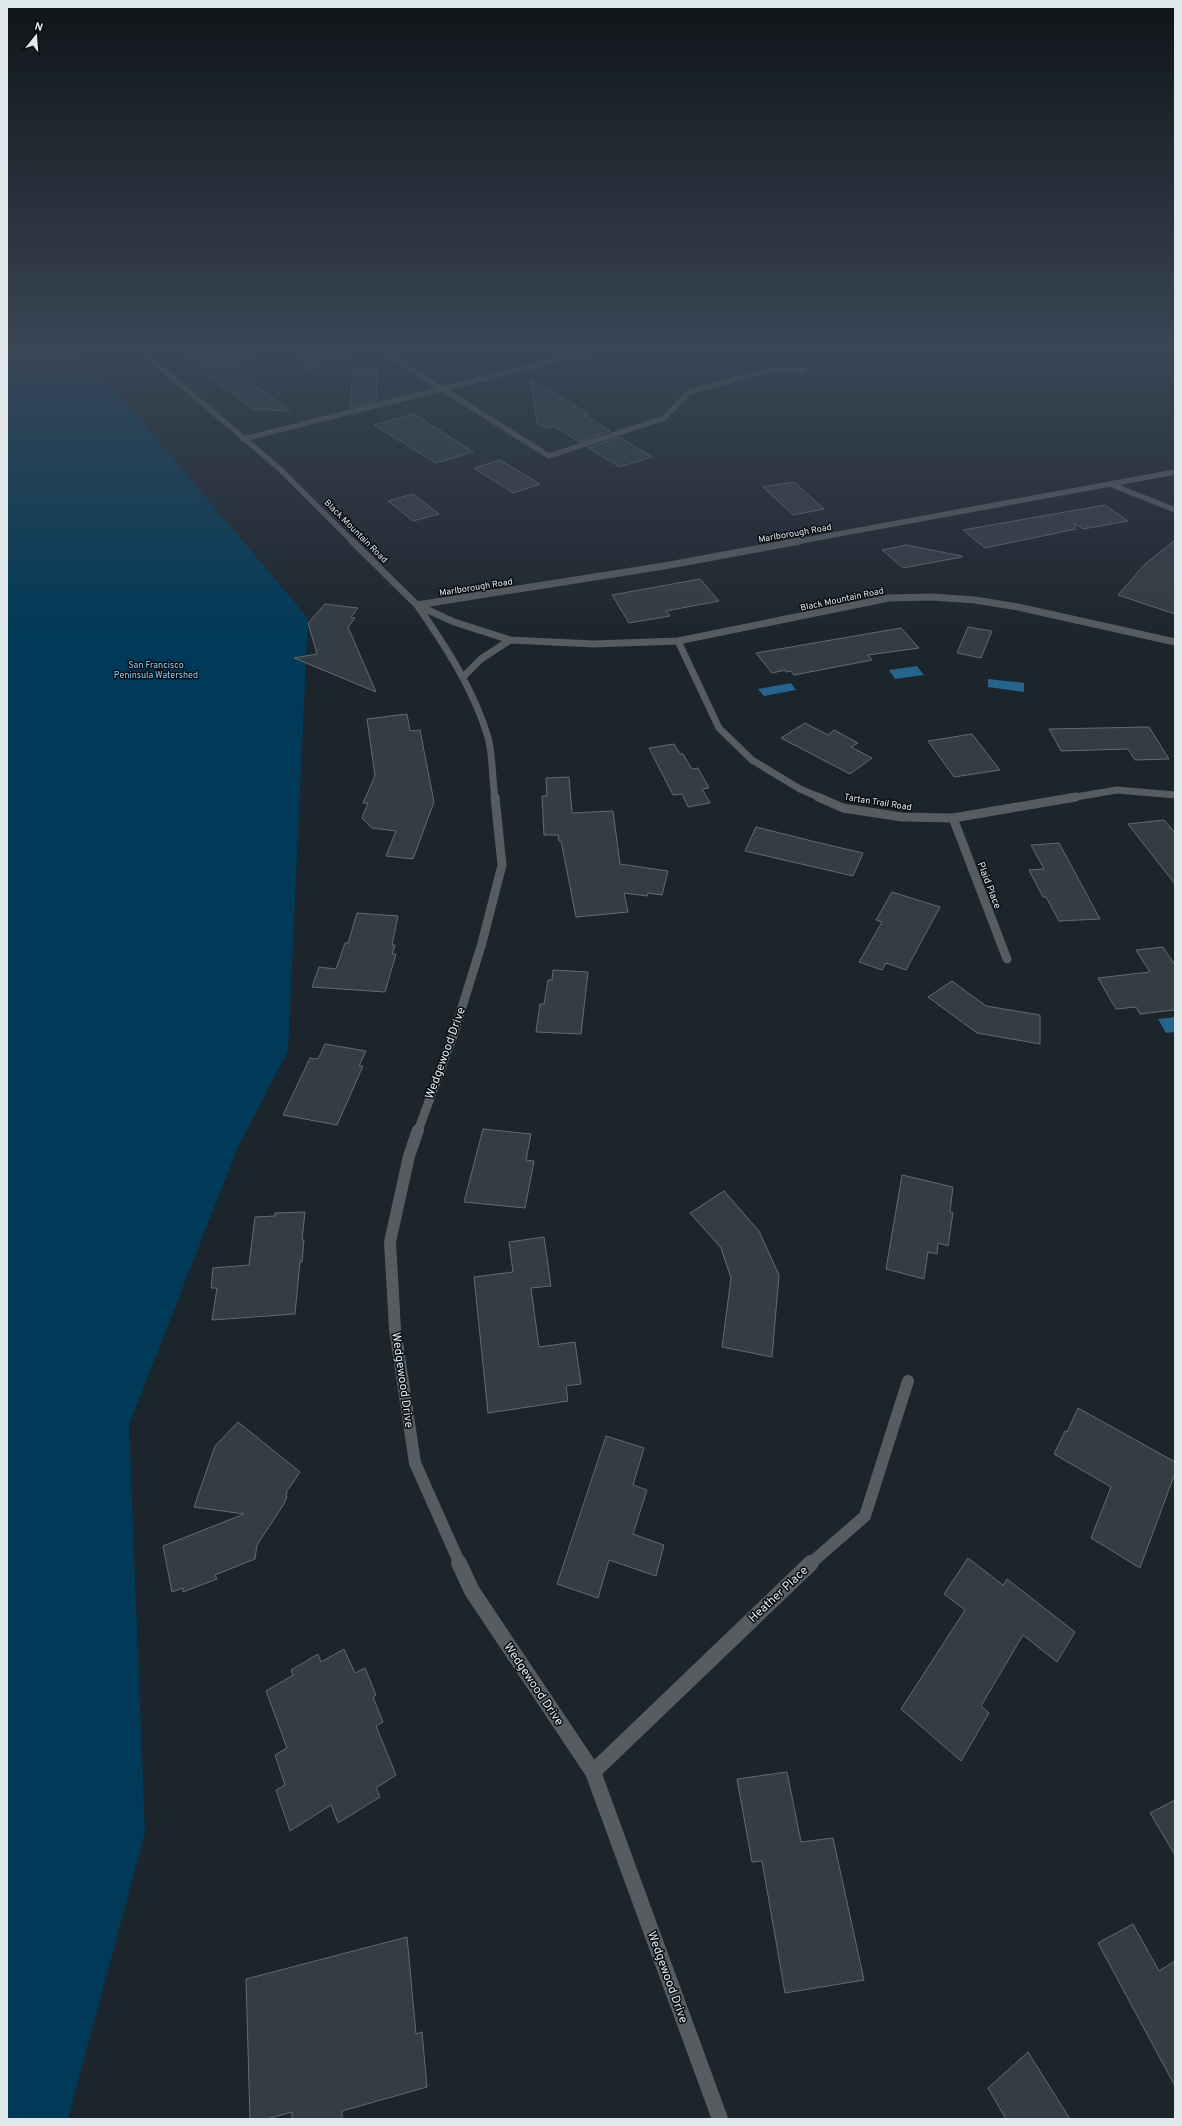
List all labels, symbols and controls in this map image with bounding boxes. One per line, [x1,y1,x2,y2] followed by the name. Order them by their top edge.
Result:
[16,16,56,56] north arrow
[33,20,44,35] text: N
[322,497,390,565] street label: Black Mountain Road
[758,522,833,545] street label: Marlborough Road
[439,576,514,599] street label: Marlborough Road
[799,585,885,614] street label: Black Mountain Road
[114,660,198,681] park label: San Francisco Peninsula Watershed
[843,792,912,813] street label: Tartan Trail Road
[974,860,1004,911] street label: Plaid Place
[422,1005,470,1101] street label: Wedgewood Drive
[387,1331,417,1429] street label: Wedgewood Drive
[745,1563,812,1626] street label: Heather Place
[500,1640,567,1729] street label: Wedgewood Drive
[643,1929,691,2025] street label: Wedgewood Drive

